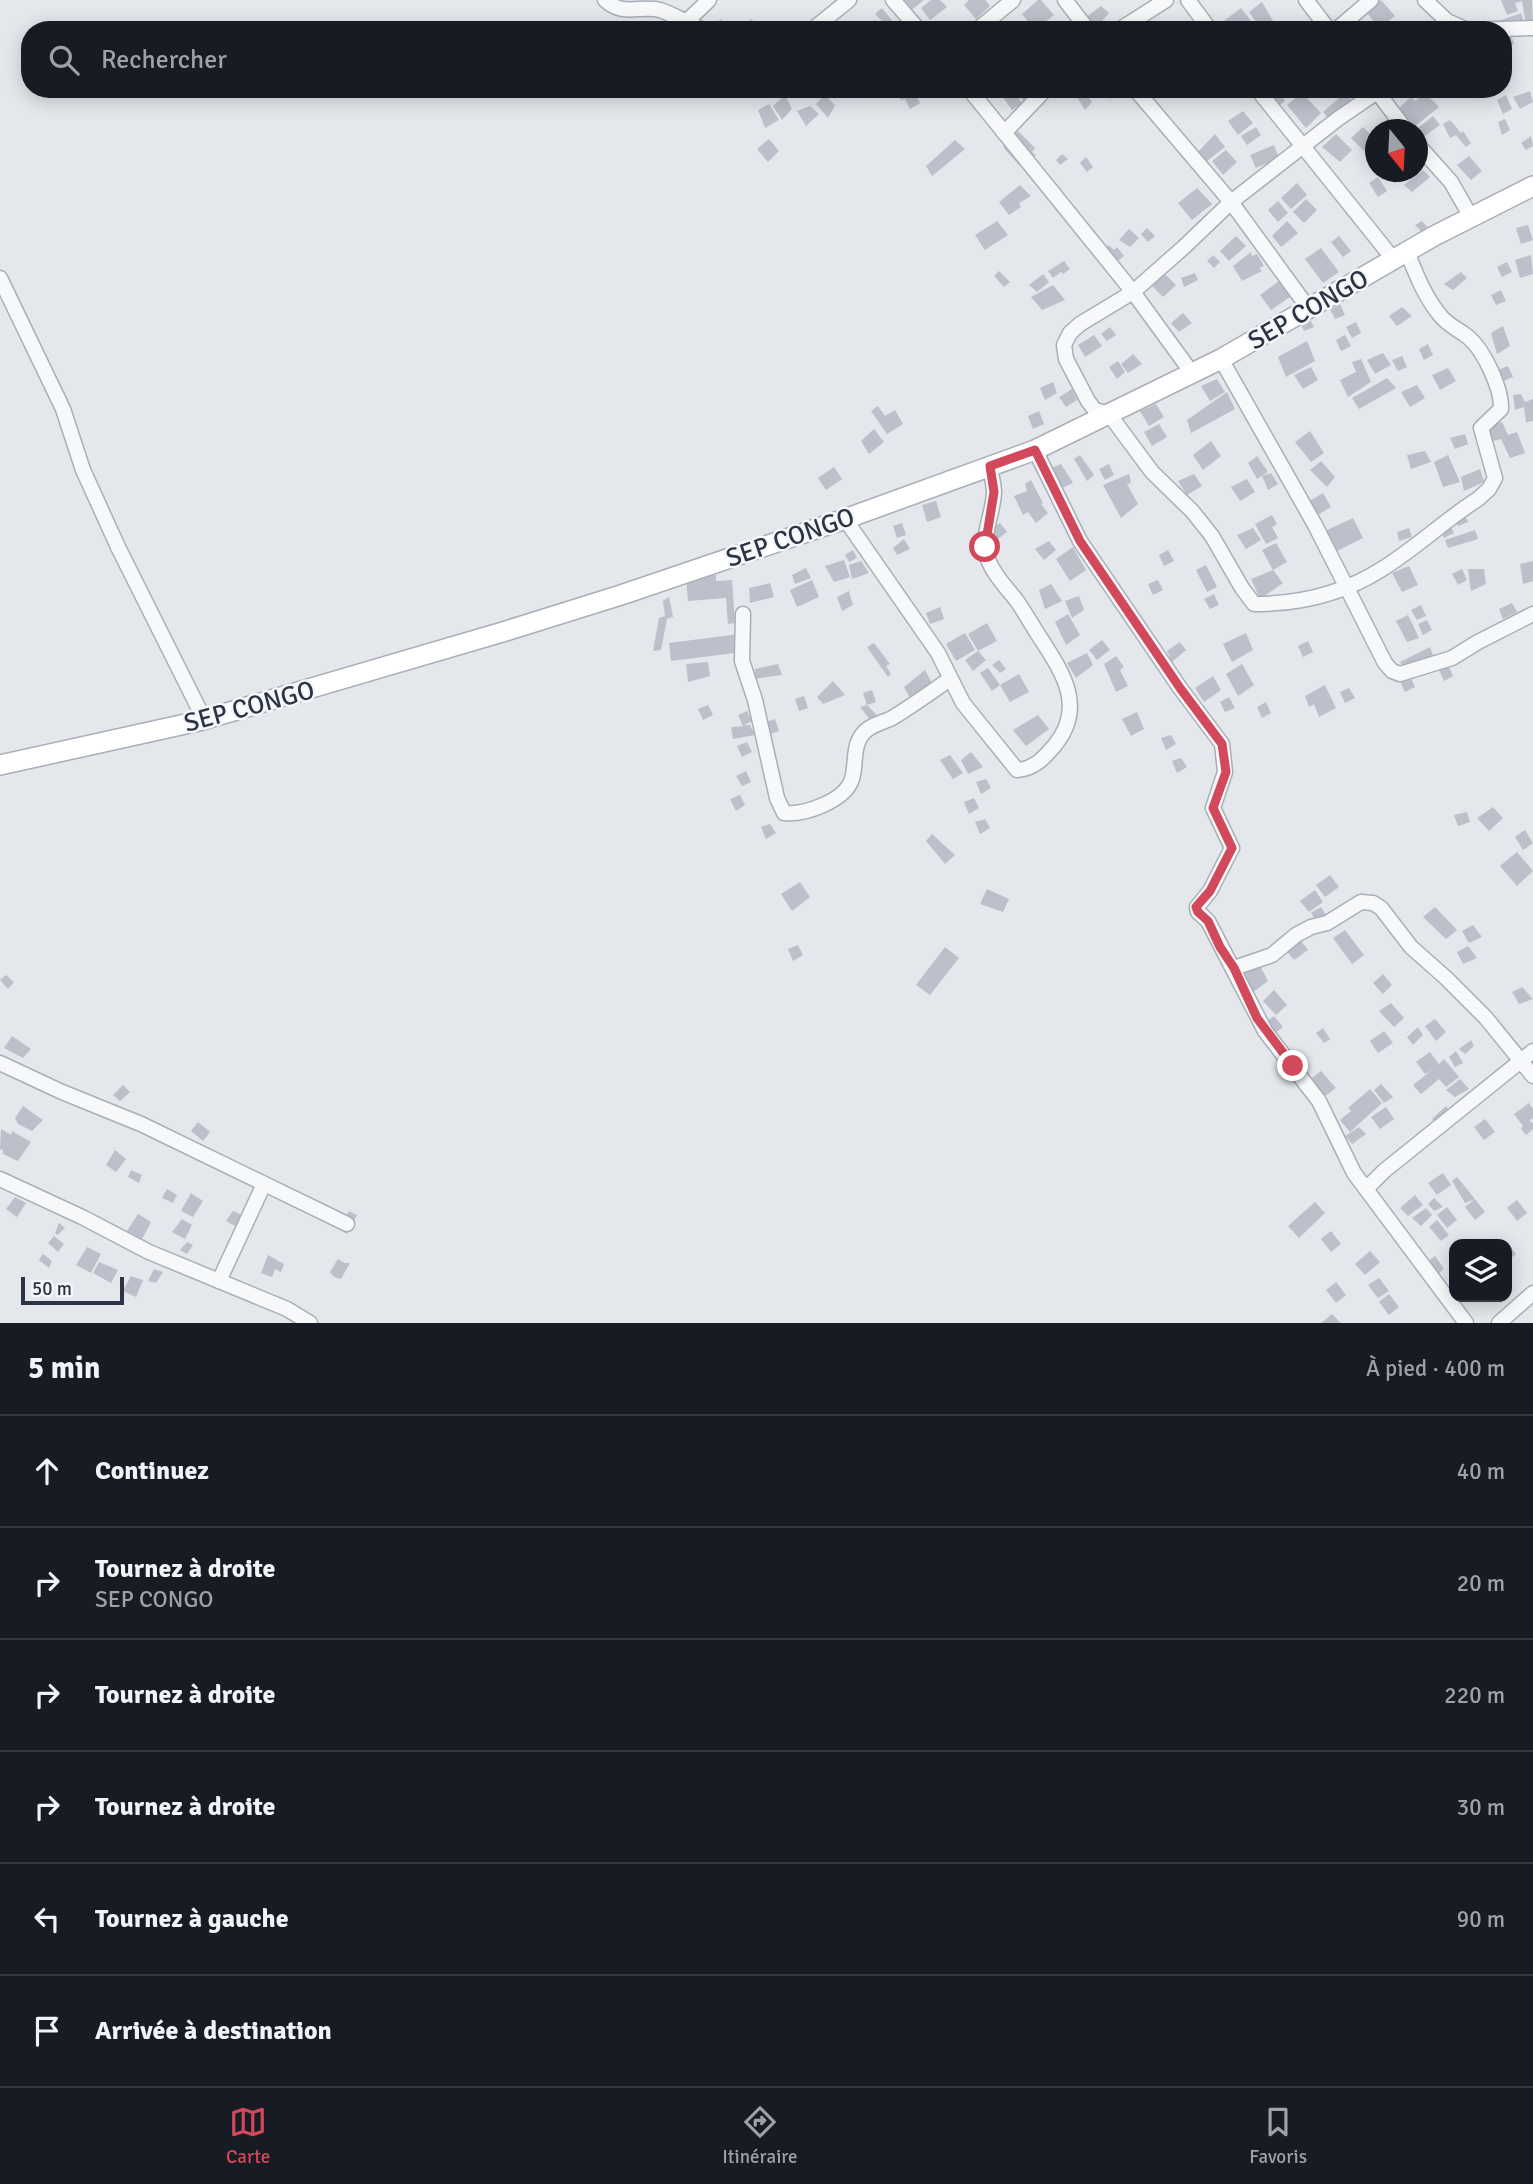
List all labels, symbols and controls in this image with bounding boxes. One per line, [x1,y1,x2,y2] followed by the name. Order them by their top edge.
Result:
[21,21,1512,98] search box
[45,41,83,79] icon: search
[101,44,227,76] text: Rechercher
[1365,119,1428,182] north arrow
[1243,263,1374,357] street label: SEP CONGO
[722,501,859,575] street label: SEP CONGO
[969,531,1000,562] route start
[181,674,318,740] street label: SEP CONGO
[1277,1050,1308,1081] route end
[1449,1239,1512,1302] map controls
[1449,1239,1512,1302] button: layers
[21,1274,124,1306] scale bar
[32,1277,72,1301] text: 50 m
[28,1350,100,1387] text: 5 min
[1366,1354,1505,1383] text: À pied · 400 m
[28,1452,66,1490] icon: ahead
[95,1455,209,1487] text: Continuez
[1457,1457,1505,1486] text: 40 m
[95,1553,275,1585] text: Tournez à droite
[28,1564,66,1602] icon: right
[1457,1569,1505,1598] text: 20 m
[95,1585,213,1614] text: SEP CONGO
[28,1676,66,1714] icon: right
[95,1679,275,1711] text: Tournez à droite
[1444,1681,1505,1710] text: 220 m
[28,1788,66,1826] icon: right
[95,1791,275,1823] text: Tournez à droite
[1457,1793,1505,1822] text: 30 m
[28,1900,66,1938] icon: left
[95,1903,289,1935] text: Tournez à gauche
[1457,1905,1505,1934] text: 90 m
[28,2012,66,2050] icon: arrive
[95,2015,332,2047] text: Arrivée à destination
[226,2103,270,2169] tab: Carte
[722,2103,797,2169] tab: Itinéraire
[1249,2103,1307,2169] tab: Favoris

